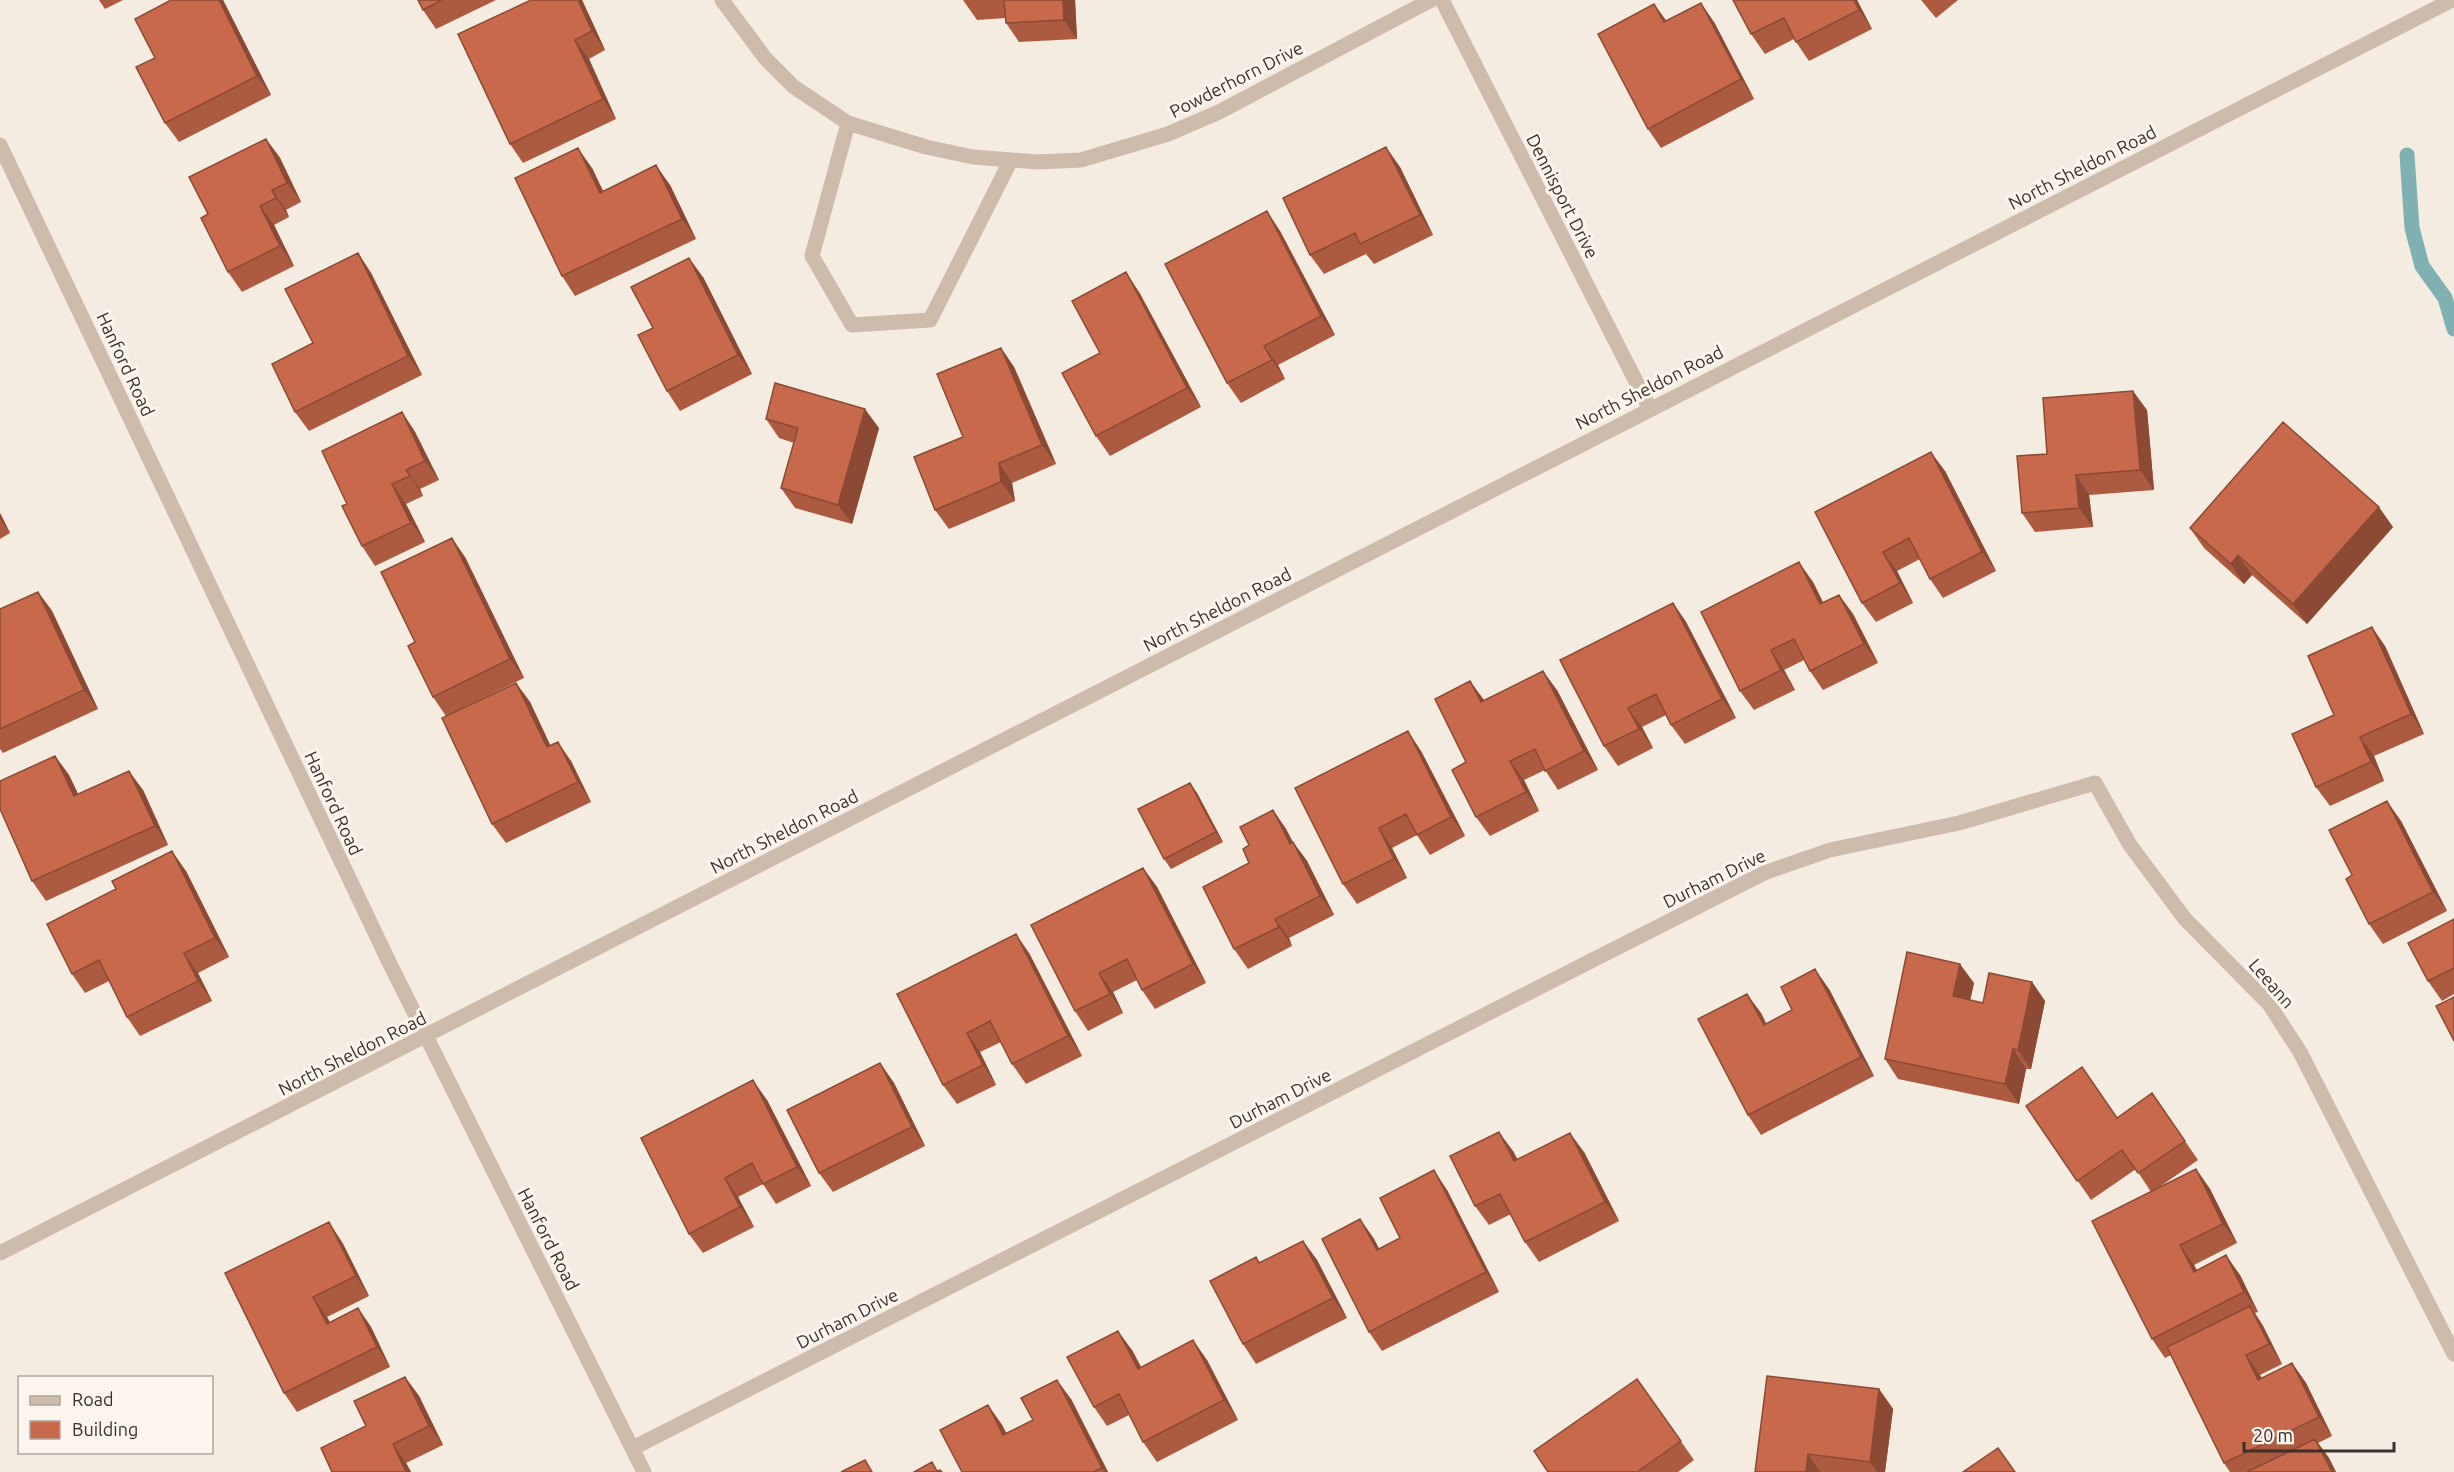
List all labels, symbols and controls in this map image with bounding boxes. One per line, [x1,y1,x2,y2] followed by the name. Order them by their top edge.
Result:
[1166,37,1306,121] street label: Powderhorn Drive
[2005,121,2159,213] street label: North Sheldon Road
[1523,130,1603,262] street label: Dennisport Drive
[93,309,159,419] street label: Hanford Road
[1572,341,1726,433] street label: North Sheldon Road
[1140,563,1294,655] street label: North Sheldon Road
[301,748,367,858] street label: Hanford Road
[707,785,861,877] street label: North Sheldon Road
[1659,845,1769,911] street label: Durham Drive
[2245,954,2299,1012] street label: Leeann
[275,1007,429,1099] street label: North Sheldon Road
[1226,1064,1334,1132] street label: Durham Drive
[515,1184,583,1294] street label: Hanford Road
[793,1284,901,1352] street label: Durham Drive
[18,1376,213,1454] legend
[72,1389,114,1409] text: Road
[2244,1415,2394,1453] scale bar
[72,1419,138,1439] text: Building
[2253,1425,2293,1445] text: 20 m

